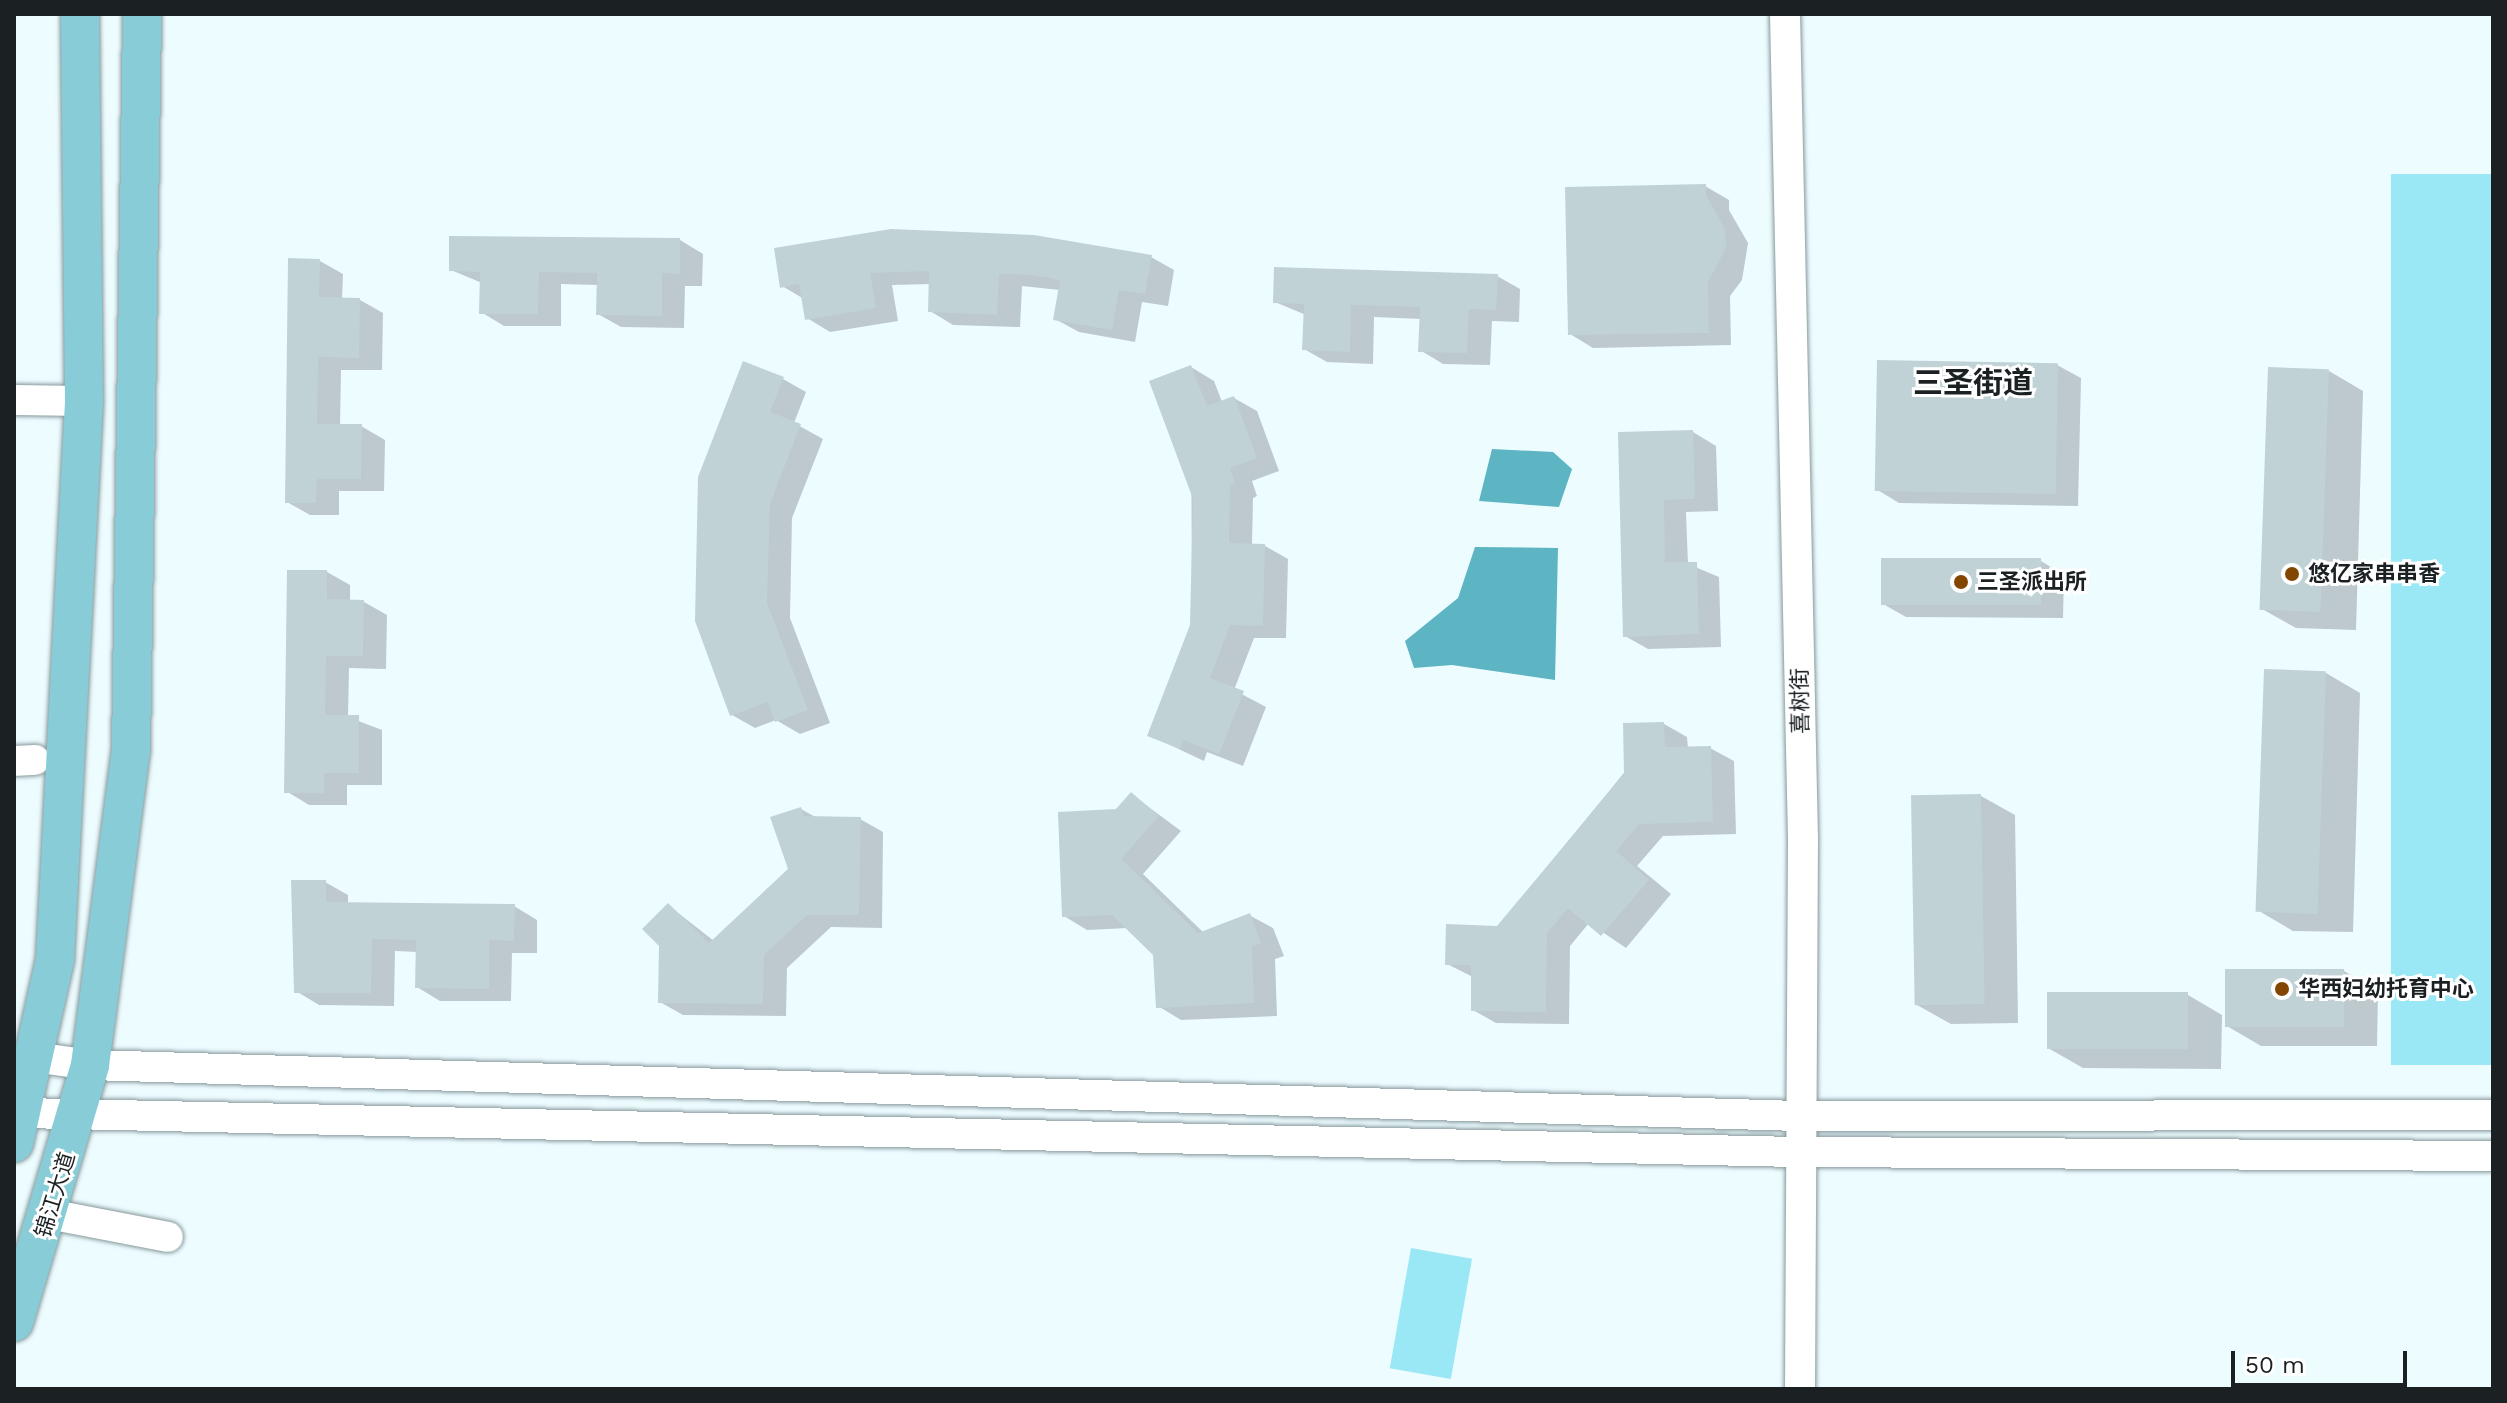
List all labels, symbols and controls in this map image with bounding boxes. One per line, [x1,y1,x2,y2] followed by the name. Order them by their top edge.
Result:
[1913,365,2033,401] district label: 三圣街道
[2308,561,2440,587] place label: 悠亿家串串香
[2283,565,2301,583] marker: 悠亿家串串香
[1977,569,2087,595] place label: 三圣派出所
[1952,573,1970,591] marker: 三圣派出所
[1786,668,1814,734] street label: 喜树街
[2298,976,2474,1002] place label: 华西妇幼托育中心
[2273,980,2291,998] marker: 华西妇幼托育中心
[30,1149,80,1241] street label: 锦江大道
[2235,1335,2411,1385] scale bar
[2245,1351,2305,1379] text: 50 m

